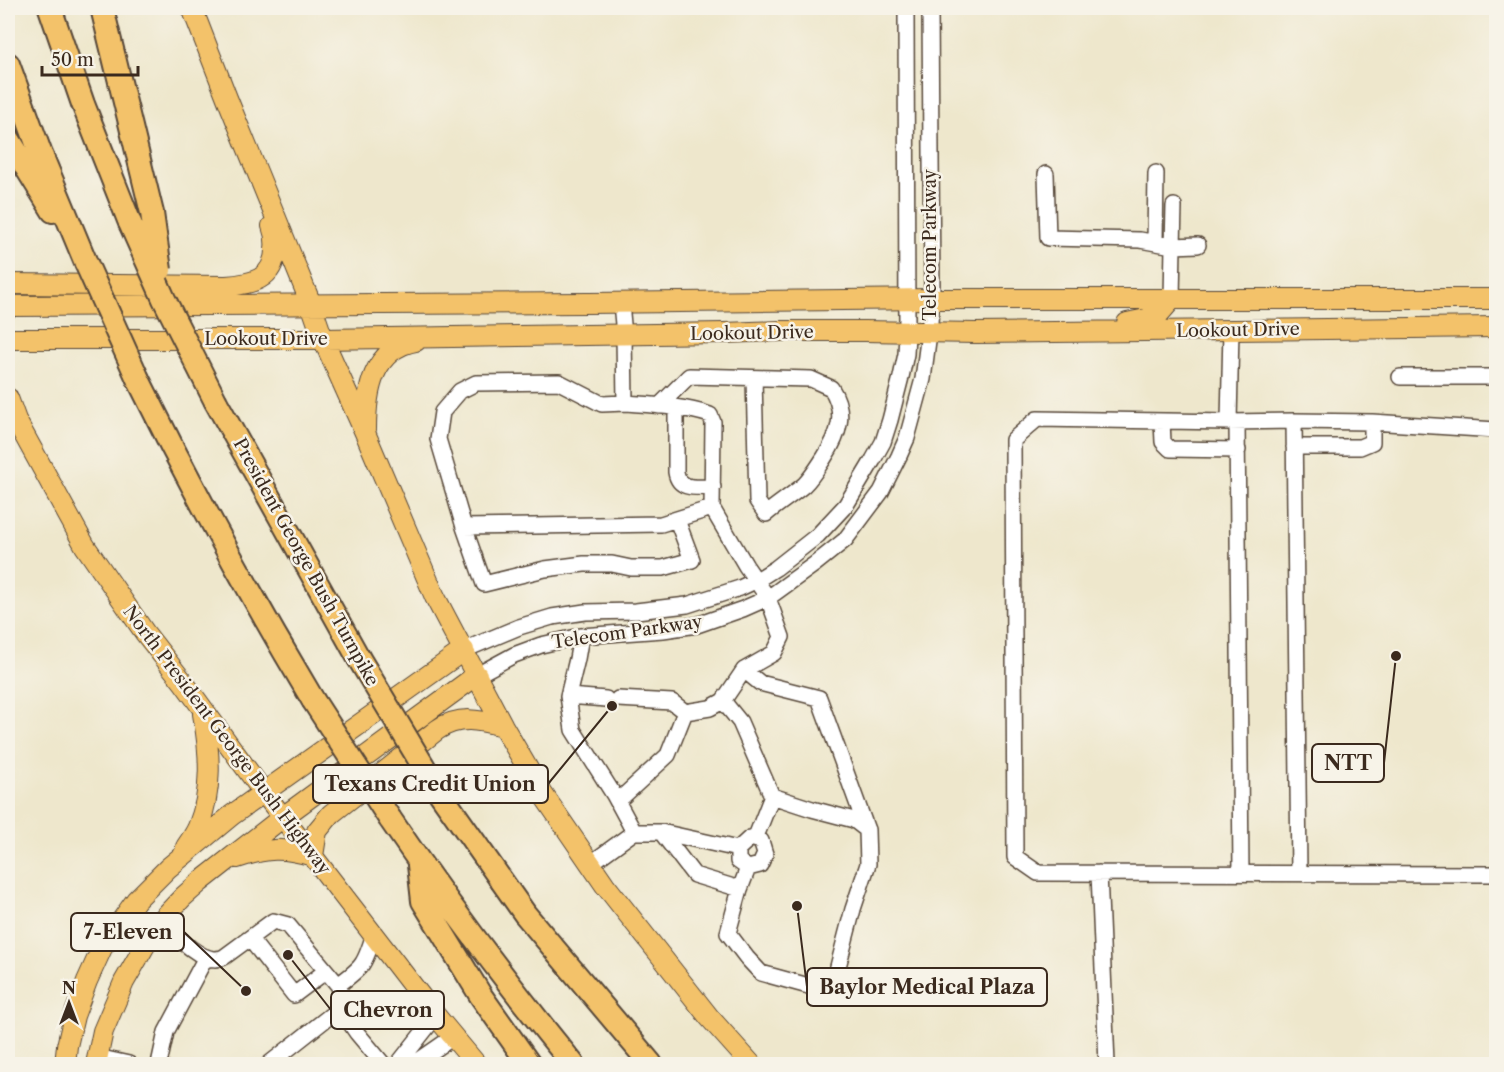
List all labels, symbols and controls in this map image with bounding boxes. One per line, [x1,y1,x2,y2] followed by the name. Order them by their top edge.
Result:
[42,39,138,77] scale bar
[51,49,94,71] text: 50 m
[919,168,941,321] street label: Telecom Parkway
[1176,318,1300,342] street label: Lookout Drive
[690,321,814,345] street label: Lookout Drive
[204,328,328,350] street label: Lookout Drive
[229,434,383,690] street label: President George Bush Turnpike
[119,601,336,880] street label: North President George Bush Highway
[550,610,704,653] street label: Telecom Parkway
[1312,744,1384,782] callout: NTT
[1324,751,1373,775] text: NTT
[313,765,548,803] callout: Texans Credit Union
[324,772,536,796] text: Texans Credit Union
[71,913,184,951] callout: 7-Eleven
[83,920,173,944] text: 7-Eleven
[807,968,1047,1006] callout: Baylor Medical Plaza
[39,973,99,1033] north arrow
[819,975,1035,999] text: Baylor Medical Plaza
[62,978,76,998] text: N
[331,991,444,1029] callout: Chevron
[343,998,433,1022] text: Chevron

